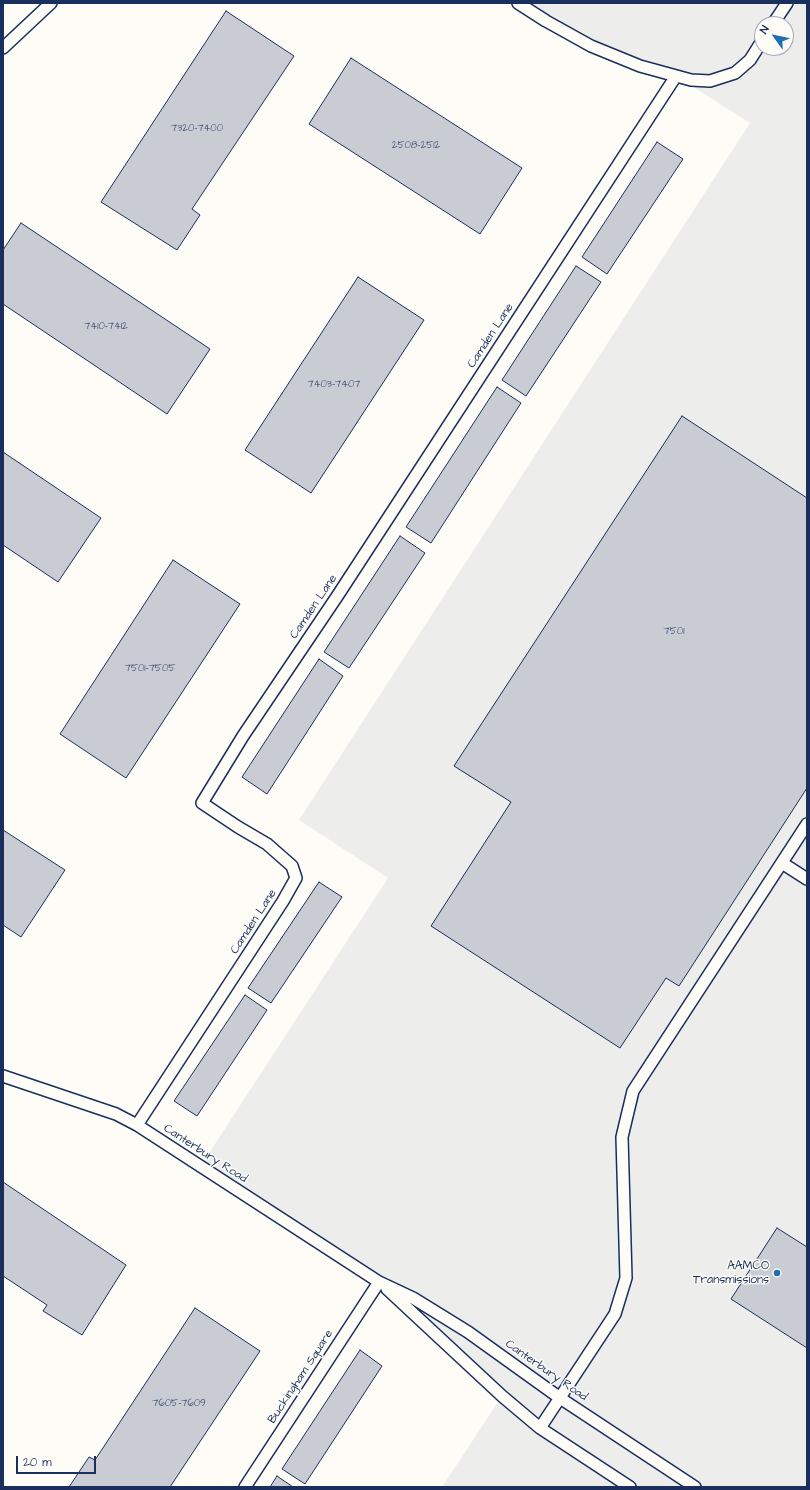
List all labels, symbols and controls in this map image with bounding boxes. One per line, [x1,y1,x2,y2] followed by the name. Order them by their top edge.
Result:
[754,16,794,56] north arrow
[756,23,773,37] text: N
[171,123,223,135] house number: 7320-7400
[392,140,440,152] house number: 2508-2512
[465,301,517,371] street label: Camden Lane
[84,321,128,333] house number: 7410-7412
[308,379,360,391] house number: 7403-7407
[287,572,341,642] street label: Camden Lane
[664,626,684,638] house number: 7501
[125,663,175,675] house number: 7501-7505
[228,887,280,957] street label: Camden Lane
[160,1122,250,1186] street label: Canterbury Road
[693,1259,769,1287] place label: AAMCO Transmissions
[772,1268,782,1278] marker: AAMCO Transmissions
[265,1327,337,1427] street label: Buckingham Square
[502,1337,590,1405] street label: Canterbury Road
[152,1398,206,1410] house number: 7605-7609
[18,1448,98,1474] scale bar
[23,1454,52,1471] text: 20 m

